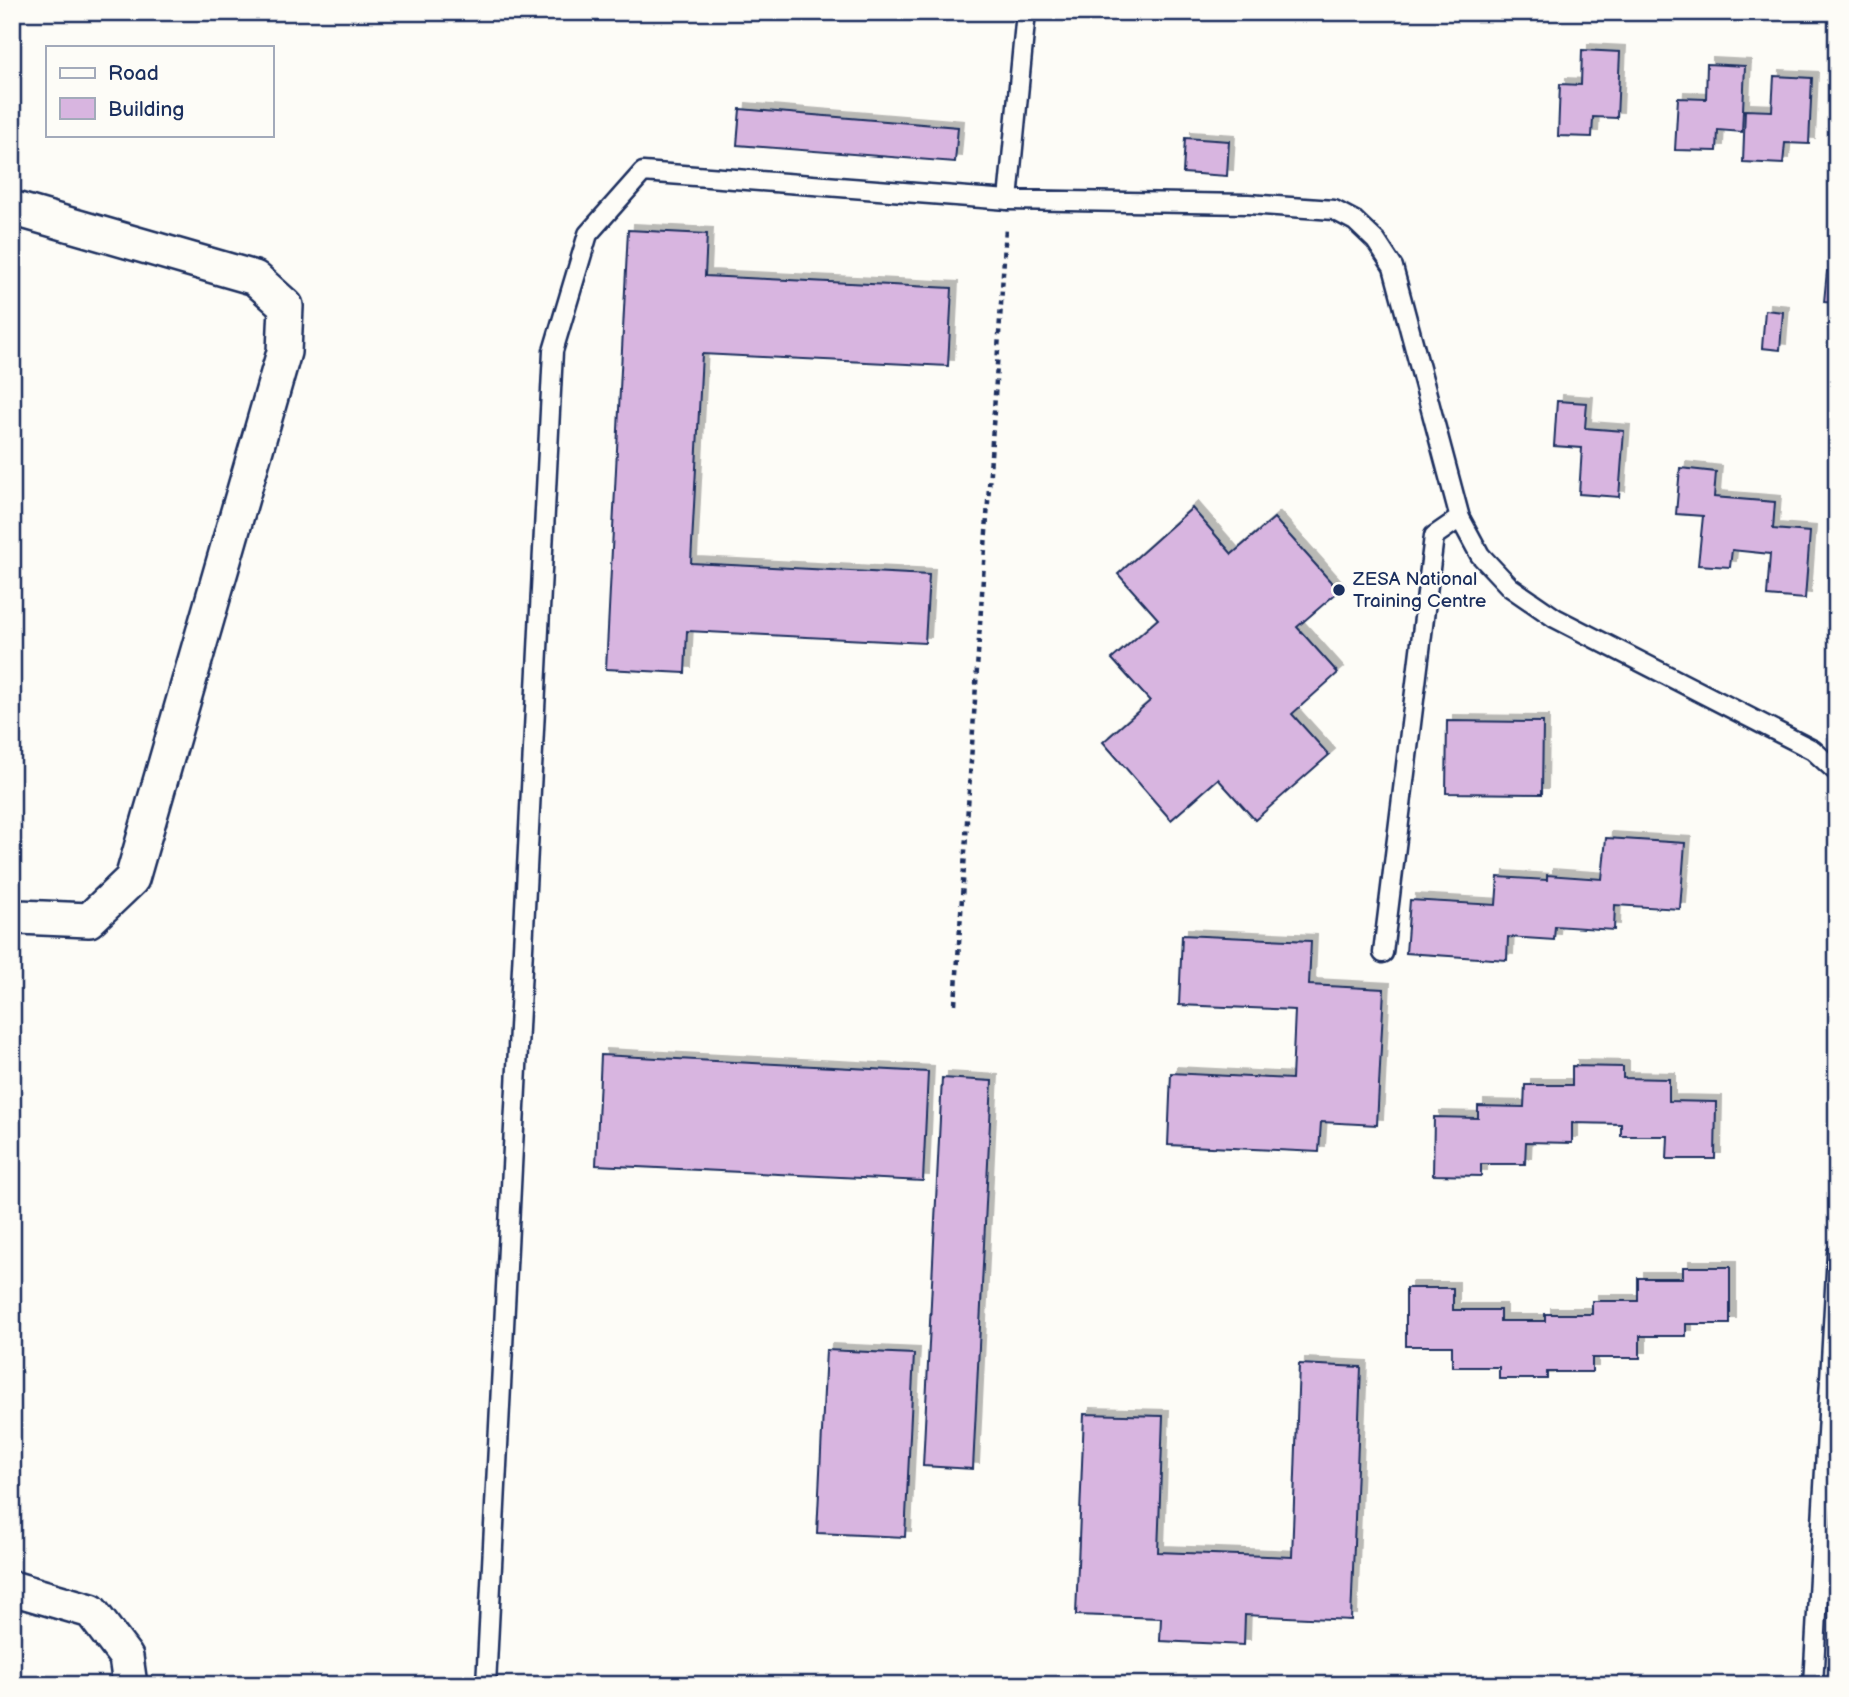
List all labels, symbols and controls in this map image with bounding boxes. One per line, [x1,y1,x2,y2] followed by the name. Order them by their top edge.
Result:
[46,46,273,136] legend
[108,61,159,86] text: Road
[108,97,184,122] text: Building
[1352,568,1486,613] place label: ZESA National Training Centre
[1331,582,1347,598] marker: ZESA National Training Centre

